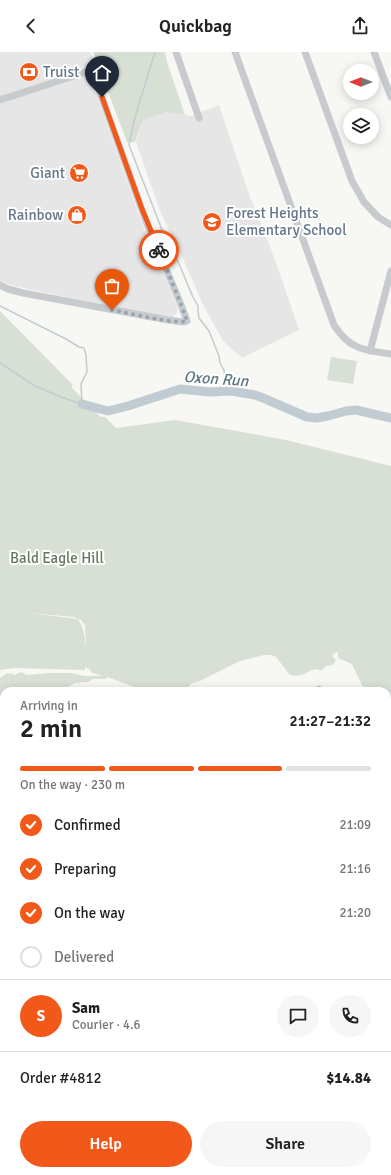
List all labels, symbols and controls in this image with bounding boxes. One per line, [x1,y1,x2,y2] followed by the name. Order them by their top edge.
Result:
[20,15,42,37] icon: back
[159,15,232,37] text: Quickbag
[349,15,371,37] icon: share
[85,56,119,97] pin
[18,61,40,83] bank icon: Truist
[91,62,113,84] icon: home
[43,63,79,81] place label: Truist
[343,64,379,100] north arrow
[343,64,379,144] map controls
[343,108,379,144] button: layers
[68,162,90,184] supermarket icon: Giant
[30,164,65,182] place label: Giant
[66,204,88,226] shop icon: Rainbow
[226,204,347,239] place label: Forest Heights Elementary School
[8,206,63,224] place label: Rainbow
[201,211,223,233] school or university icon: Forest Heights Elementary School
[139,230,179,270] courier
[148,239,170,261] icon: bike
[95,269,129,310] pin
[101,275,123,297] icon: bag
[183,367,250,391] water label: Oxon Run
[10,549,104,567] park label: Bald Eagle Hill
[20,698,78,714] text: Arriving in
[290,712,371,730] text: 21:27–21:32
[20,713,82,745] text: 2 min
[20,777,125,793] text: On the way · 230 m
[20,814,42,836] icon: check
[54,816,121,834] text: Confirmed
[339,817,371,833] text: 21:09
[20,858,42,880] icon: check
[54,860,117,878] text: Preparing
[339,861,371,877] text: 21:16
[20,902,42,924] icon: check
[54,904,125,922] text: On the way
[339,905,371,921] text: 21:20
[54,948,114,966] text: Delivered
[277,995,319,1037] button: chat
[329,995,371,1037] button: phone
[72,999,100,1017] text: Sam
[37,1007,45,1025] text: S
[72,1017,141,1033] text: Courier · 4.6
[20,1069,102,1087] text: Order #4812
[326,1069,371,1087] text: $14.84
[20,1121,192,1167] button: Help
[200,1121,371,1167] button: Share

